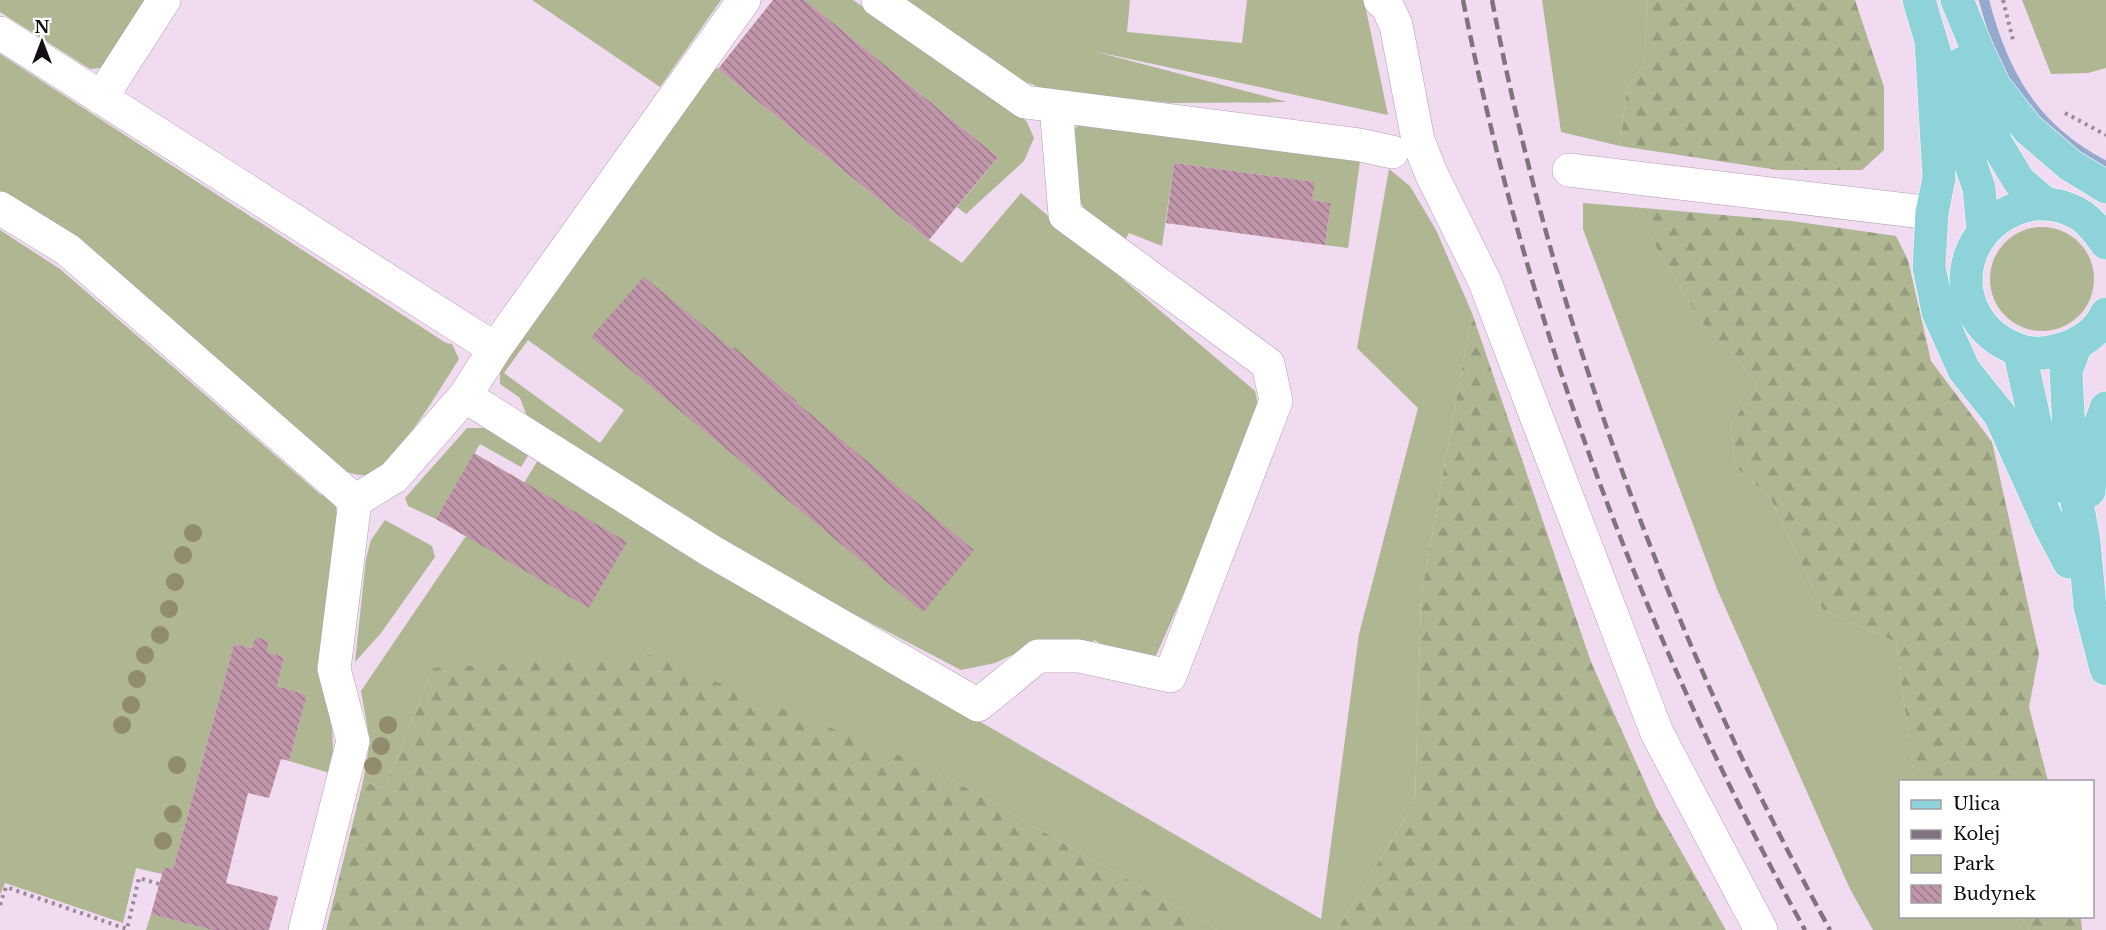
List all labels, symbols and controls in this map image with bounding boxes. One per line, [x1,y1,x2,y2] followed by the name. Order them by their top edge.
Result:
[12,12,72,72] north arrow
[34,17,50,37] text: N
[1899,780,2094,918] legend
[1953,793,2000,815] text: Ulica
[1953,823,2000,845] text: Kolej
[1953,853,1995,875] text: Park
[1953,883,2036,905] text: Budynek

